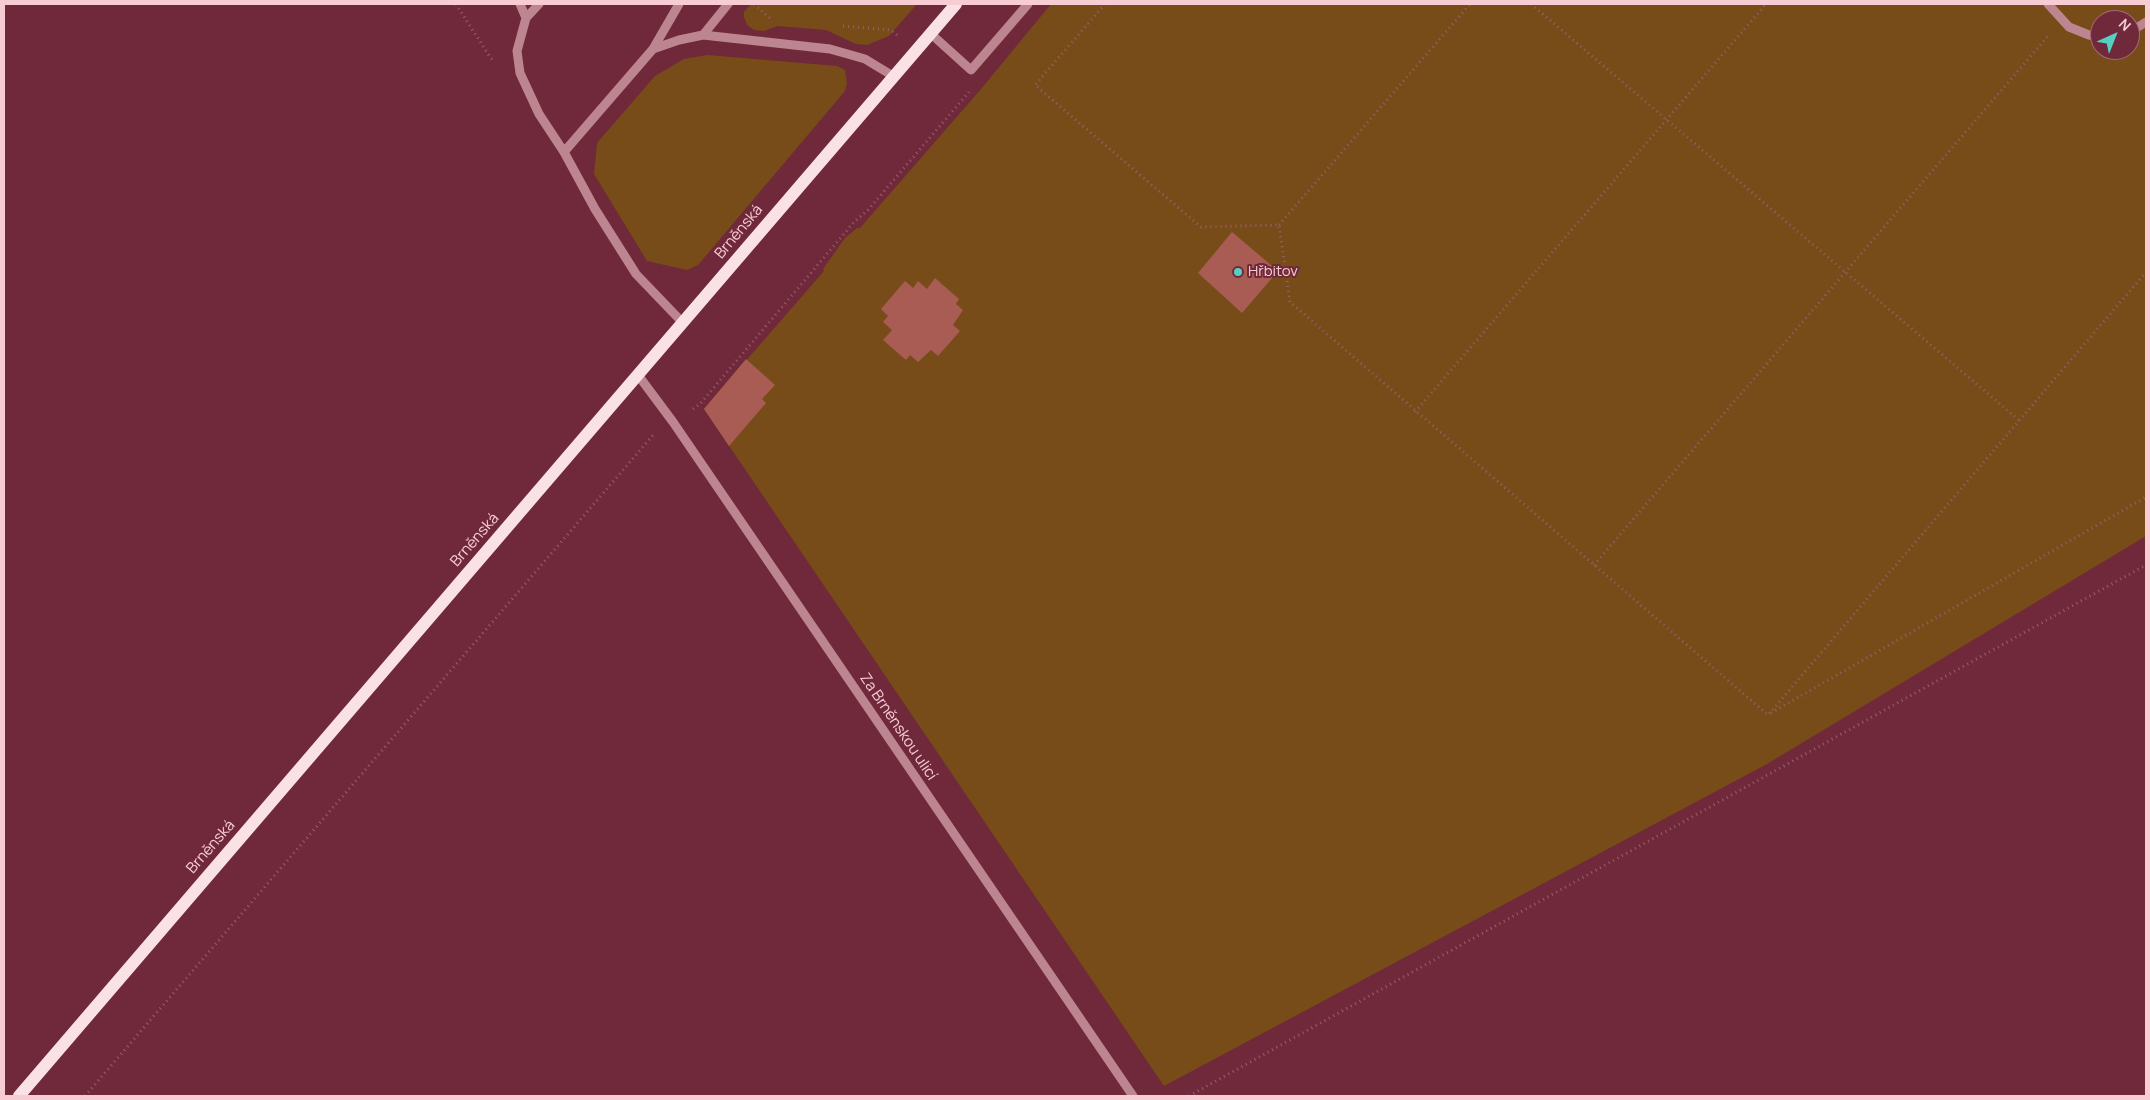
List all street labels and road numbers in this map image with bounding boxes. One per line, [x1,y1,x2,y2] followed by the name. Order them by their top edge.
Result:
[711,201,767,263] street label: Brněnská
[447,510,503,570] street label: Brněnská
[856,670,940,784] street label: Za Brněnskou ulicí
[183,817,239,877] street label: Brněnská

